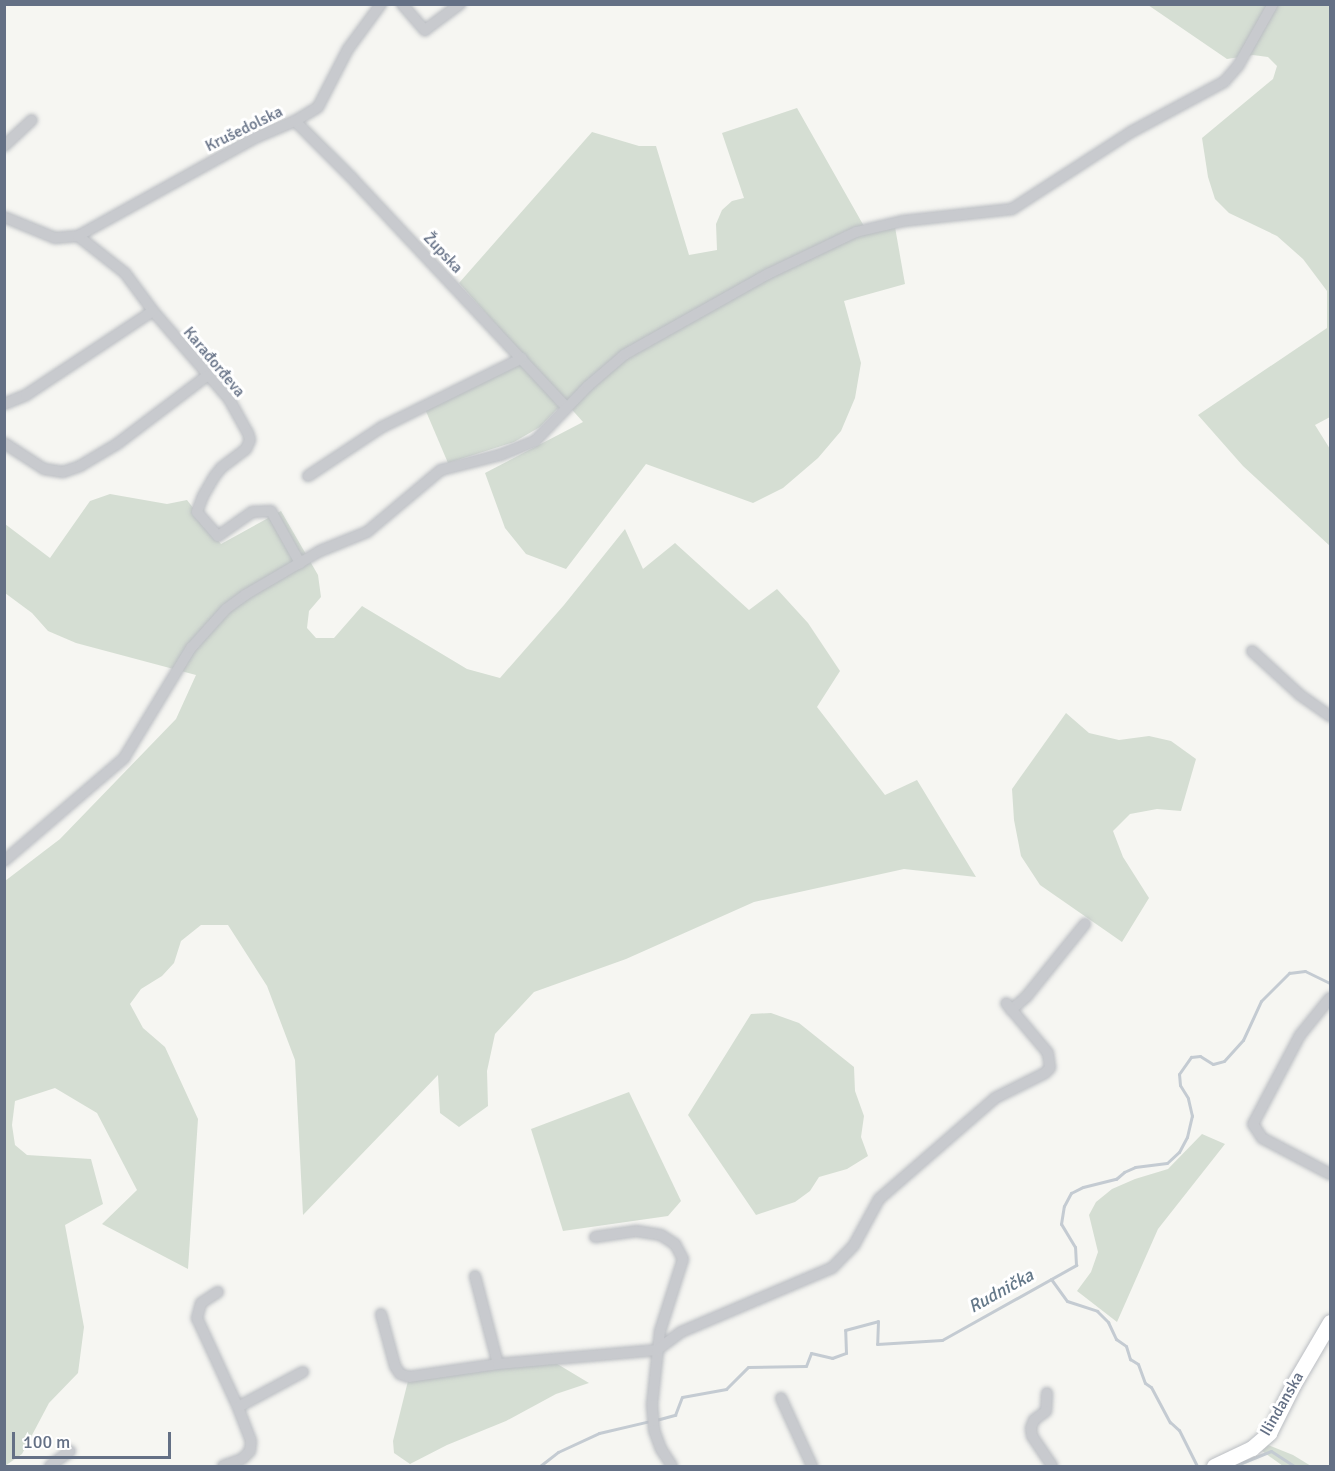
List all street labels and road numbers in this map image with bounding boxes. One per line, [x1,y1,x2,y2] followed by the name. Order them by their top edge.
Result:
[202,102,286,156] street label: Krušedolska
[419,229,467,277] street label: Župska
[179,323,249,401] street label: Karađorđeva
[1256,1369,1308,1439] street label: Ilindanska

